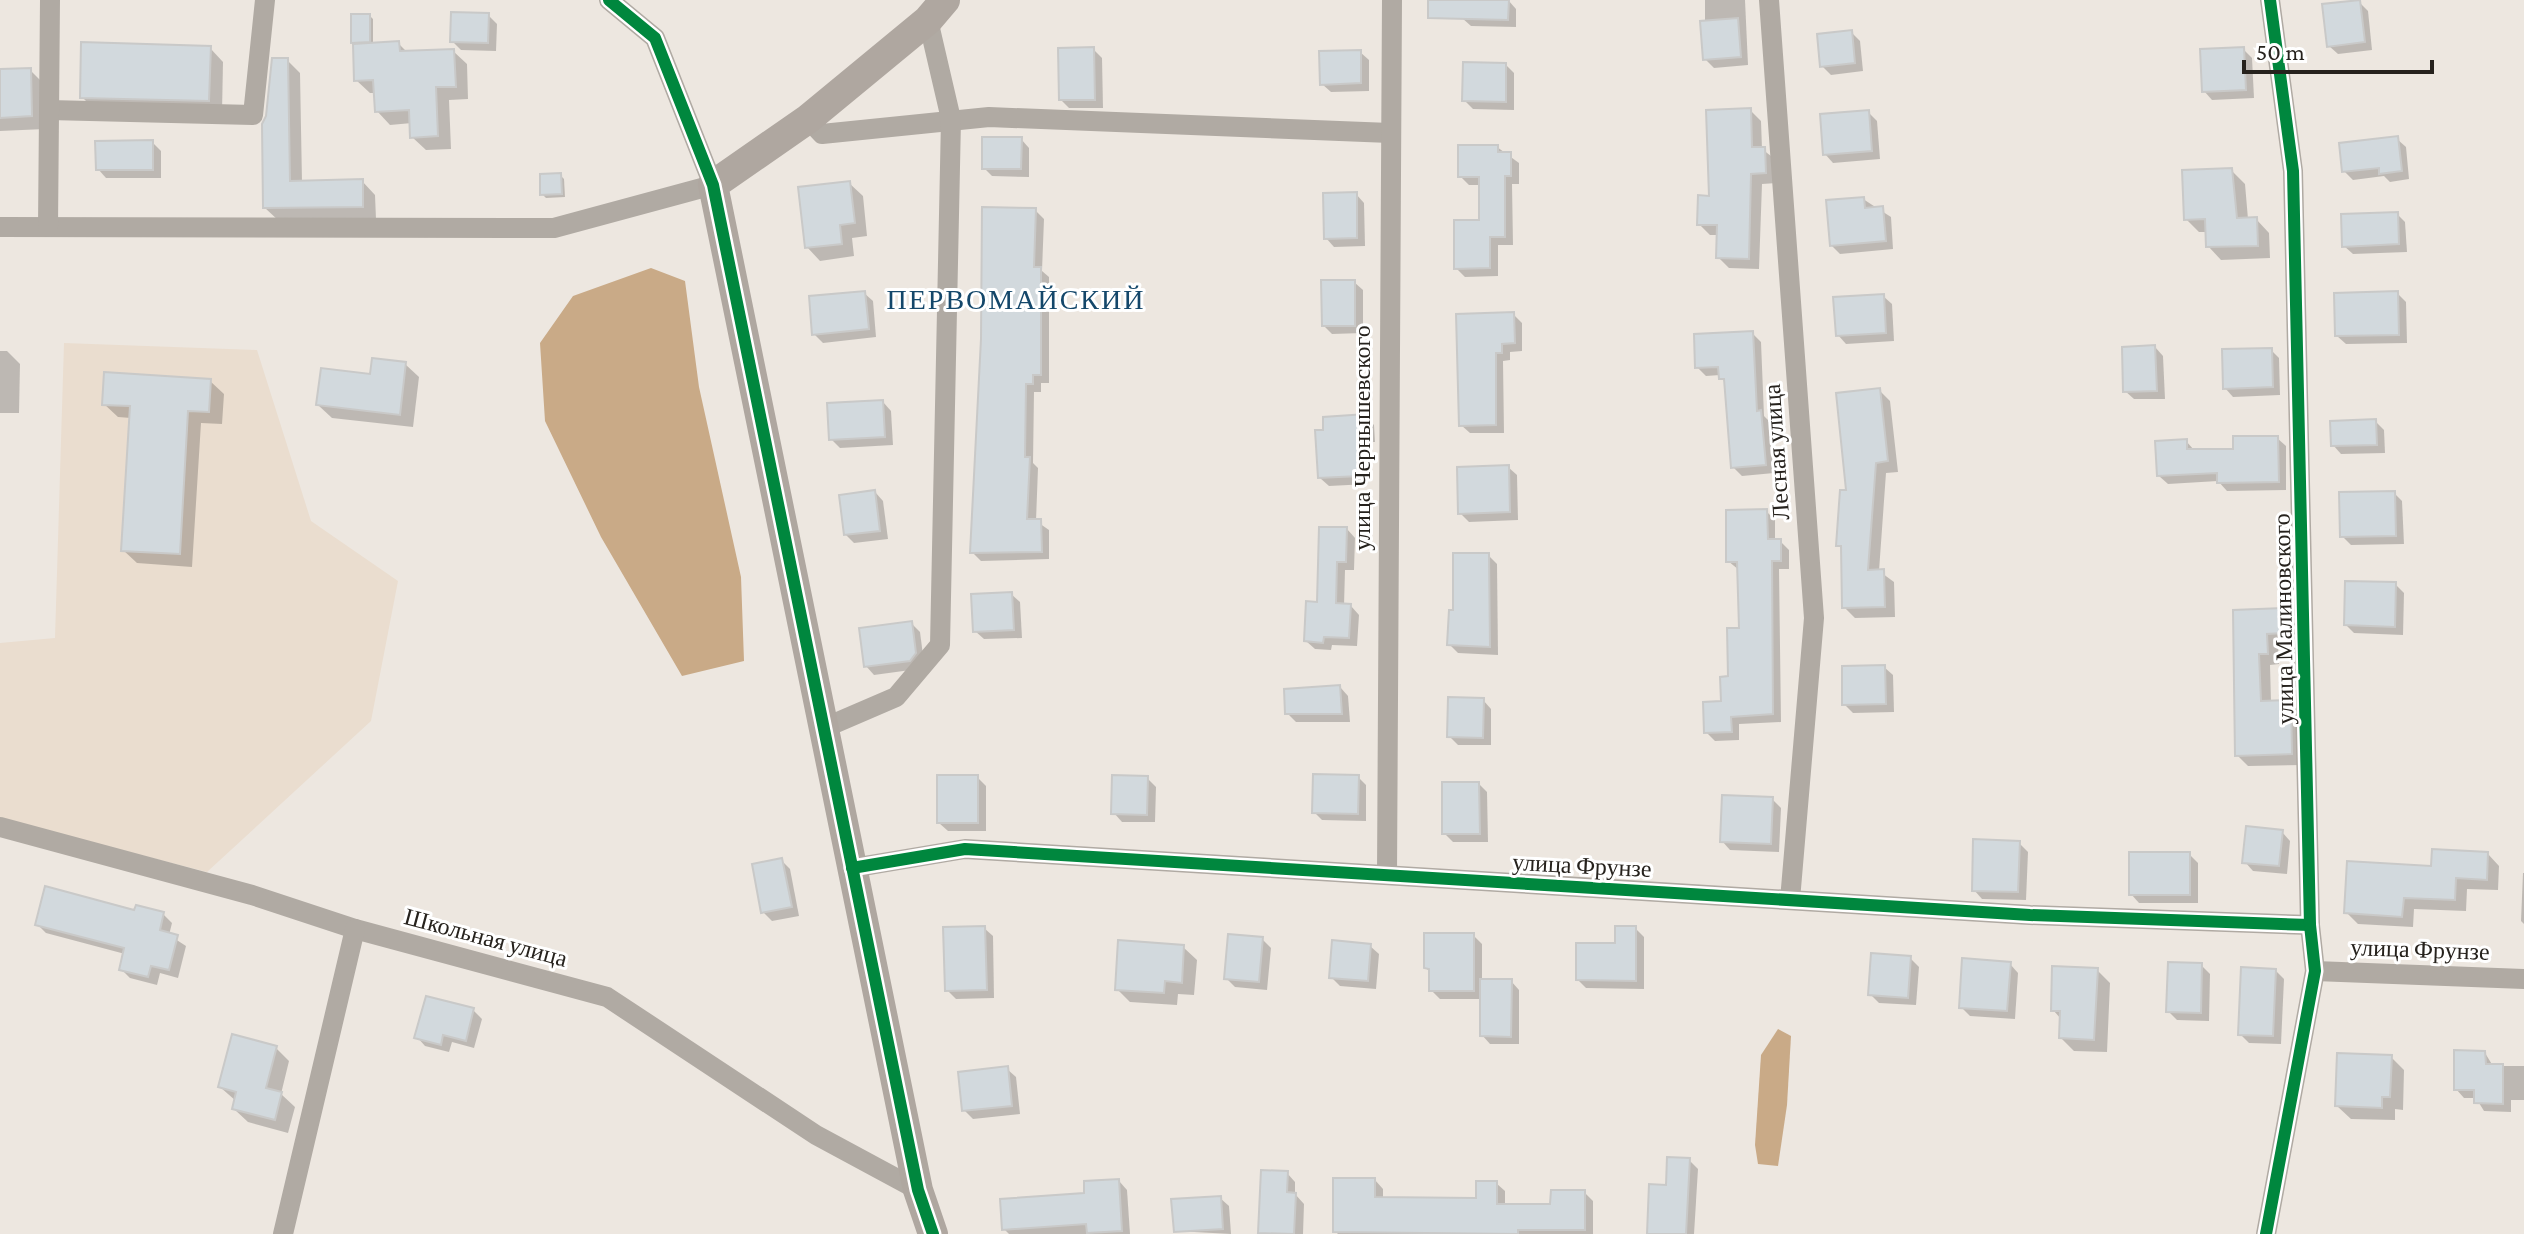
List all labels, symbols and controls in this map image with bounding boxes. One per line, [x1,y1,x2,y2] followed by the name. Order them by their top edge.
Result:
[2244,24,2432,74] scale bar
[2256,38,2305,65] text: 50 m
[887,284,1145,315] district label: ПЕРВОМАЙСКИЙ
[1348,325,1375,551] street label: улица Чернышевского
[1758,383,1794,521] street label: Лесная улица
[2268,513,2298,725] street label: улица Малиновского
[1512,848,1652,882] street label: улица Фрунзе
[402,902,571,972] street label: Школьная улица
[2350,933,2490,965] street label: улица Фрунзе

